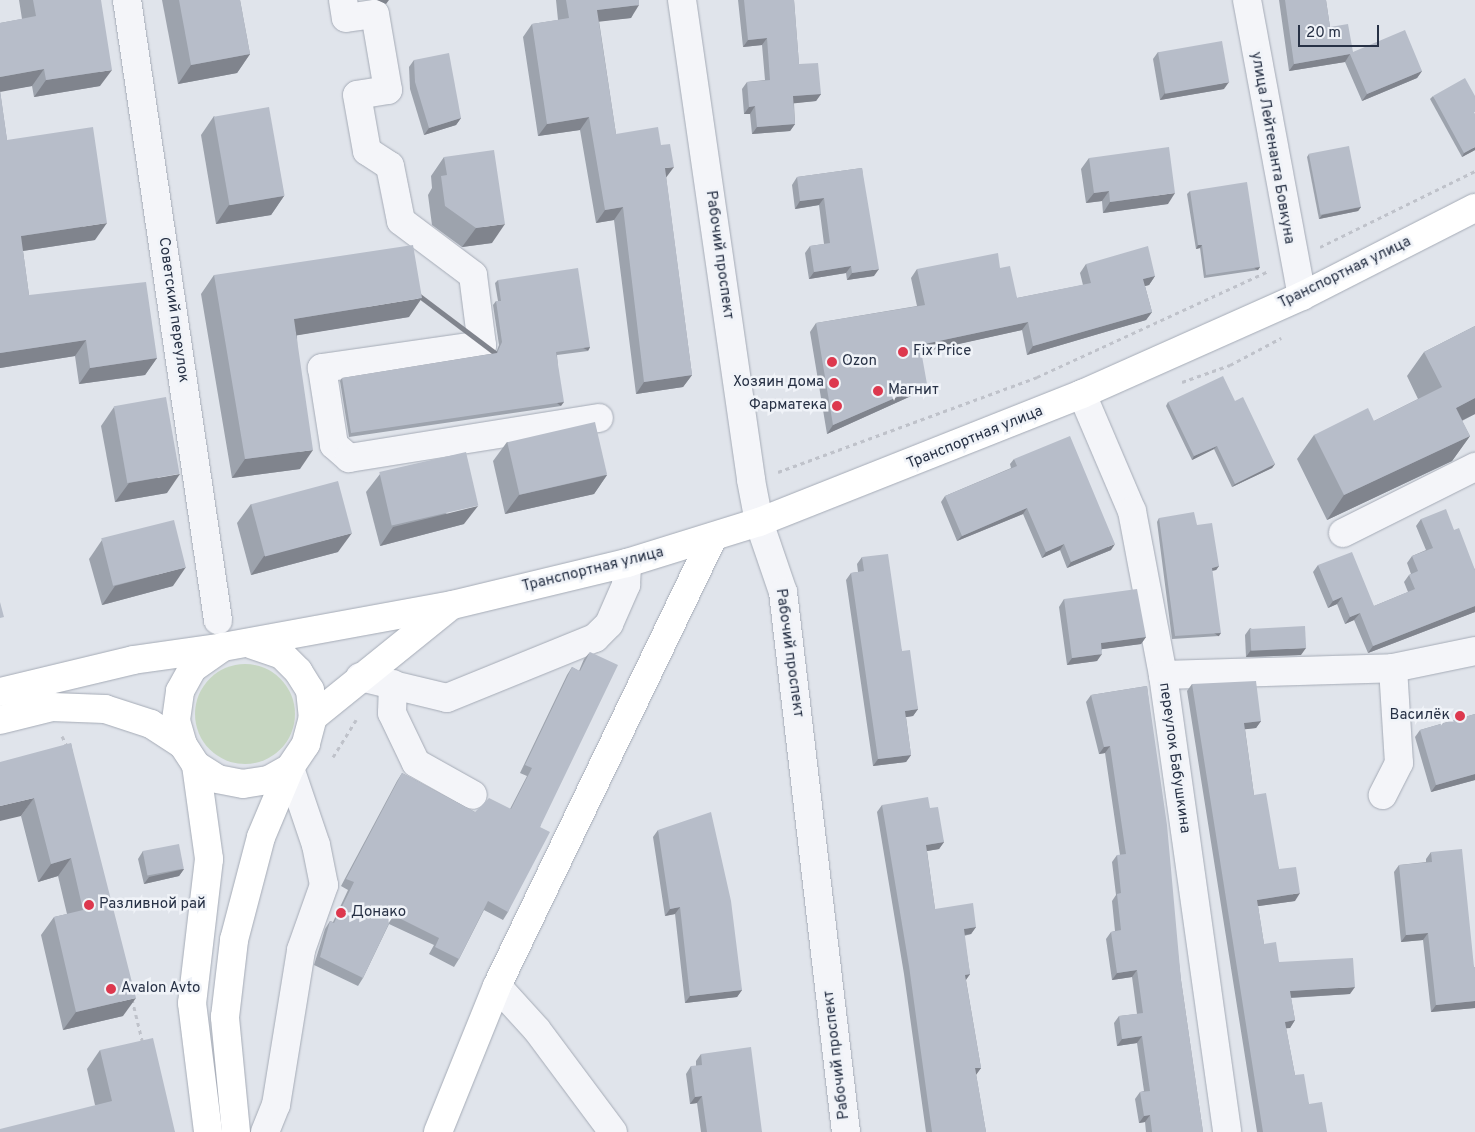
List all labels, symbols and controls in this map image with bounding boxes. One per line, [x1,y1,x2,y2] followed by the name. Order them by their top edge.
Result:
[1300,15,1381,47] scale bar
[1306,24,1341,43] text: 20 m
[1246,50,1298,246] street label: улица Лейтенанта Бовкуна
[701,190,737,320] street label: Рабочий проспект
[1276,233,1414,313] street label: Транспортная улица
[154,236,192,384] street label: Советский переулок
[913,343,971,361] place label: Fix Price
[897,346,909,358] marker: Fix Price
[842,353,877,371] place label: Ozon
[826,356,838,368] marker: Ozon
[733,374,824,392] place label: Хозяин дома
[828,377,840,389] marker: Хозяин дома
[888,382,939,400] place label: Магнит
[872,385,884,397] marker: Магнит
[749,397,827,415] place label: Фарматека
[831,400,843,412] marker: Фарматека
[904,402,1046,474] street label: Транспортная улица
[520,544,666,596] street label: Транспортная улица
[771,588,807,718] street label: Рабочий проспект
[1155,681,1193,835] street label: переулок Бабушкина
[1390,707,1450,725] place label: Василёк
[1454,710,1466,722] marker: Василёк
[99,896,206,914] place label: Разливной рай
[83,899,95,911] marker: Разливной рай
[351,904,406,922] place label: Донако
[335,907,347,919] marker: Донако
[121,980,201,998] place label: Avalon Avto
[105,983,117,995] marker: Avalon Avto
[820,990,854,1120] street label: Рабочий проспект

